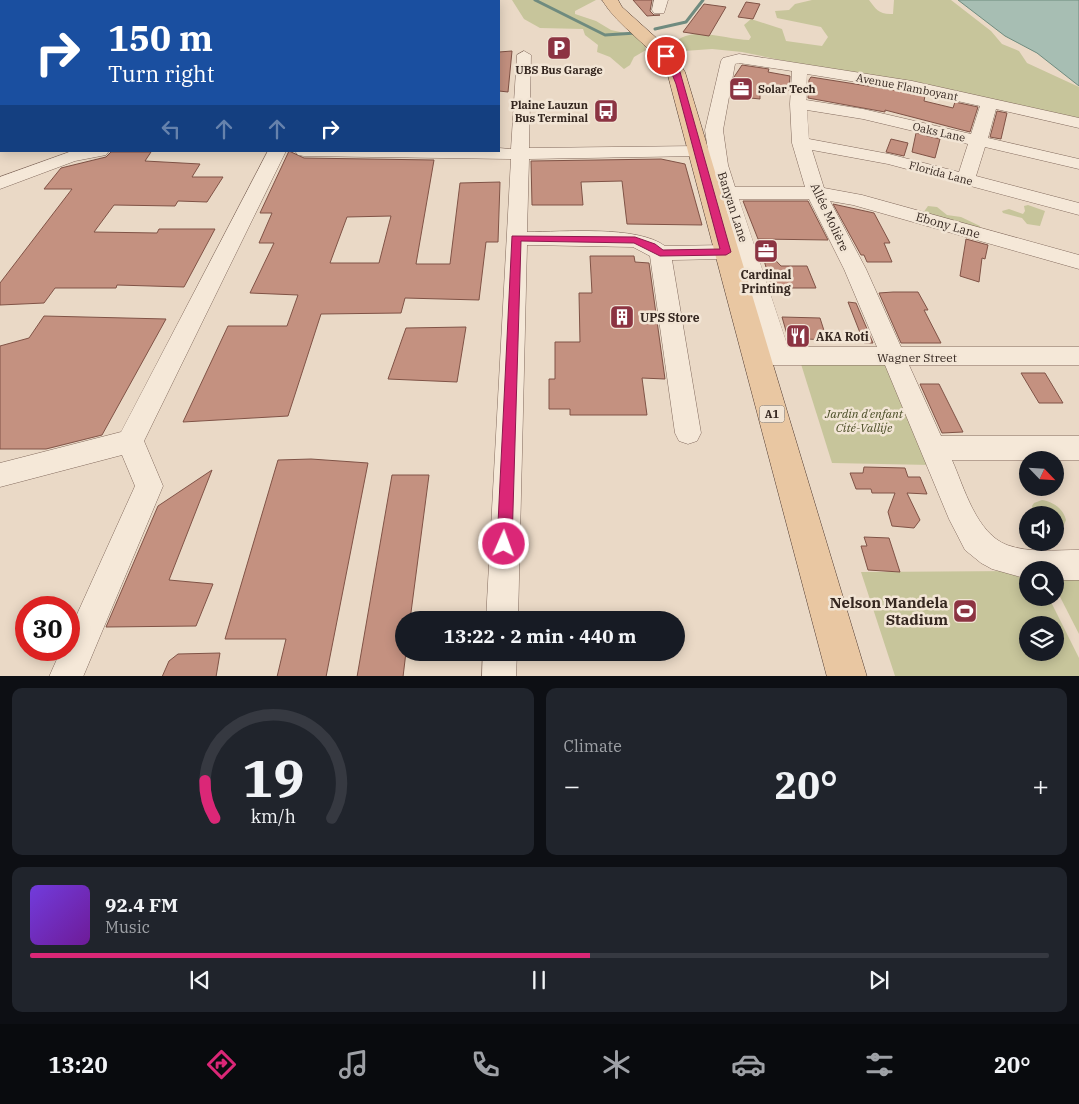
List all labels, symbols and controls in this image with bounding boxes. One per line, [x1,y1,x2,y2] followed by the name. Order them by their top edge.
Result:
[108,15,213,61] text: 150 m
[25,20,90,85] icon: right
[546,35,572,61] parking icon: UBS Bus Garage
[645,35,687,77] pin
[652,42,680,70] icon: arrive
[108,59,215,88] text: Turn right
[515,63,603,77] place label: UBS Bus Garage
[855,70,959,104] street label: Avenue Flamboyant
[728,76,754,102] office icon: Solar Tech
[758,82,816,96] place label: Solar Tech
[511,98,588,125] place label: Plaine Lauzun Bus Terminal
[593,98,619,124] bus stop icon: Plaine Lauzun Bus Terminal
[157,115,185,143] icon: left
[210,115,238,143] icon: ahead
[263,115,291,143] icon: ahead
[316,115,344,143] icon: right
[911,119,967,145] street label: Oaks Lane
[908,158,975,188] street label: Florida Lane
[715,170,751,244] street label: Banyan Lane
[808,180,852,254] street label: Allée Molière
[914,209,982,241] street label: Ebony Lane
[753,238,779,264] office icon: Cardinal Printing
[741,267,792,296] place label: Cardinal Printing
[609,304,635,330] building icon: UPS Store
[640,310,700,325] place label: UPS Store
[785,323,811,349] restaurant icon: AKA Roti
[816,329,869,344] place label: AKA Roti
[877,350,957,365] street label: Wagner Street
[760,406,784,422] road number: A1
[824,406,904,435] park label: Jardin d'enfant Cité-Vallije
[1019,451,1064,496] north arrow
[1019,451,1064,661] map controls
[1019,506,1064,551] button: sound
[477,517,529,569] position arrow
[1019,561,1064,606] button: search
[830,593,948,629] place label: Nelson Mandela Stadium
[15,596,80,661] speed limit sign: 30
[952,598,978,624] sports icon: Nelson Mandela Stadium
[1019,616,1064,661] button: layers
[444,624,636,648] text: 13:22 · 2 min · 440 m
[564,736,622,756] text: Climate
[242,744,304,811] text: 19
[775,760,838,809] text: 20°
[564,767,580,804] text: −
[1032,767,1049,804] text: +
[250,805,295,828] text: km/h
[105,893,178,917] text: 92.4 FM
[105,917,150,937] text: Music
[186,966,214,994] icon: previous
[525,966,553,994] icon: pause
[865,966,893,994] icon: next
[204,1047,239,1082] icon: directions
[336,1047,371,1082] icon: music
[468,1047,503,1082] icon: phone
[599,1047,634,1082] icon: climate
[731,1047,766,1082] icon: car
[862,1047,897,1082] icon: filters
[48,1050,108,1079] text: 13:20
[994,1050,1031,1079] text: 20°

